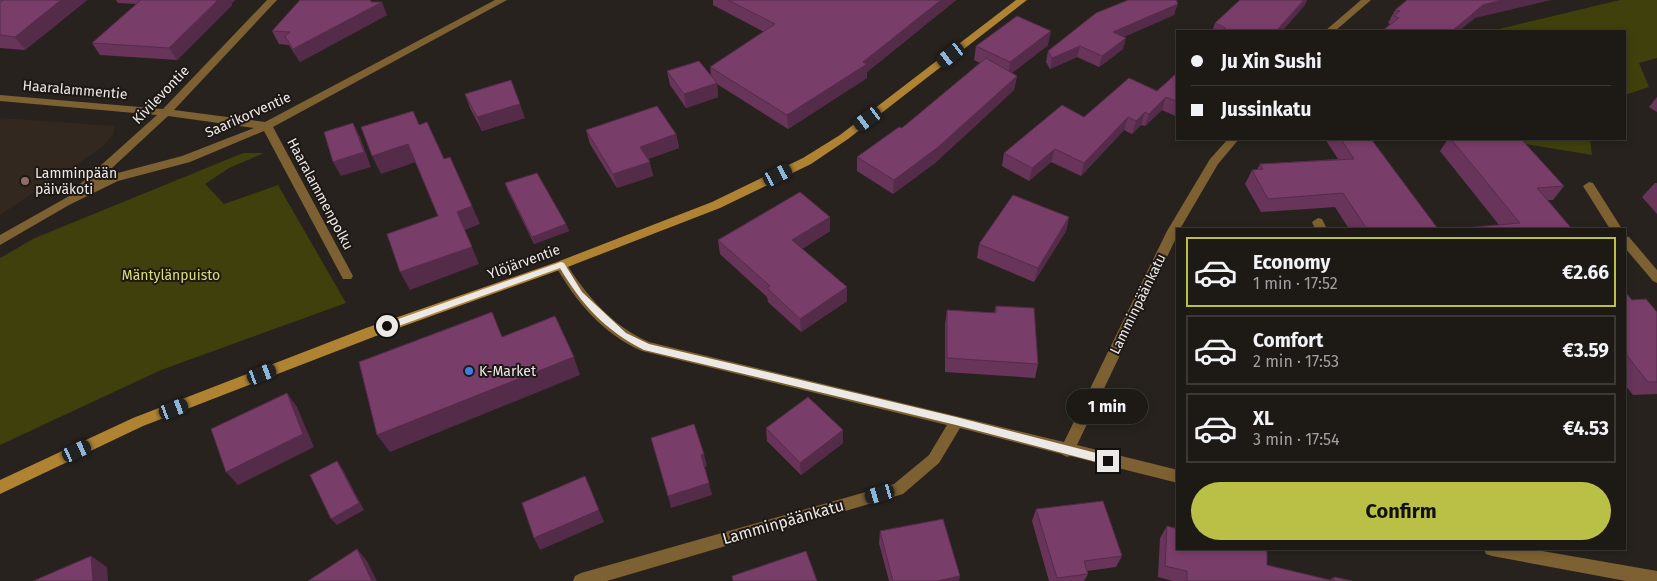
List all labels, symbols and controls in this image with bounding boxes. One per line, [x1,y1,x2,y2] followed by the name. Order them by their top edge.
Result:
[934,40,967,70] car
[1221,50,1322,73] text: Ju Xin Sushi
[129,62,193,128] street label: Kivilevontie
[22,77,128,103] street label: Haaralammentie
[202,89,294,141] street label: Saarikorventie
[1221,98,1311,121] text: Jussinkatu
[851,104,884,134] car
[283,135,357,253] street label: Haaralammenpolku
[761,162,794,188] car
[35,165,117,198] place label: Lamminpään päiväkoti
[19,175,31,187] marker: Lamminpään päiväkoti
[485,241,563,283] street label: Ylöjärventie
[1193,250,1238,295] icon: car
[1106,251,1170,357] street label: Lamminpäänkatu
[1253,251,1330,274] text: Economy
[1562,261,1609,284] text: €2.66
[122,267,220,284] park label: Mäntylänpuisto
[1253,274,1338,293] text: 1 min · 17:52
[376,315,398,337] route start
[1193,328,1238,373] icon: car
[1253,329,1323,352] text: Comfort
[1563,339,1609,362] text: €3.59
[1253,352,1339,371] text: 2 min · 17:53
[245,362,278,386] car
[479,363,537,380] place label: K-Market
[463,365,475,377] marker: K-Market
[1067,388,1149,424] callout: 1 min
[157,397,190,421] car
[1088,397,1126,416] text: 1 min
[1193,406,1238,451] icon: car
[1253,407,1274,430] text: XL
[1563,417,1609,440] text: €4.53
[1253,430,1340,449] text: 3 min · 17:54
[60,438,93,464] car
[1097,450,1119,472] route end
[1191,482,1611,540] button: Confirm
[863,483,896,505] car
[720,496,846,548] street label: Lamminpäänkatu

